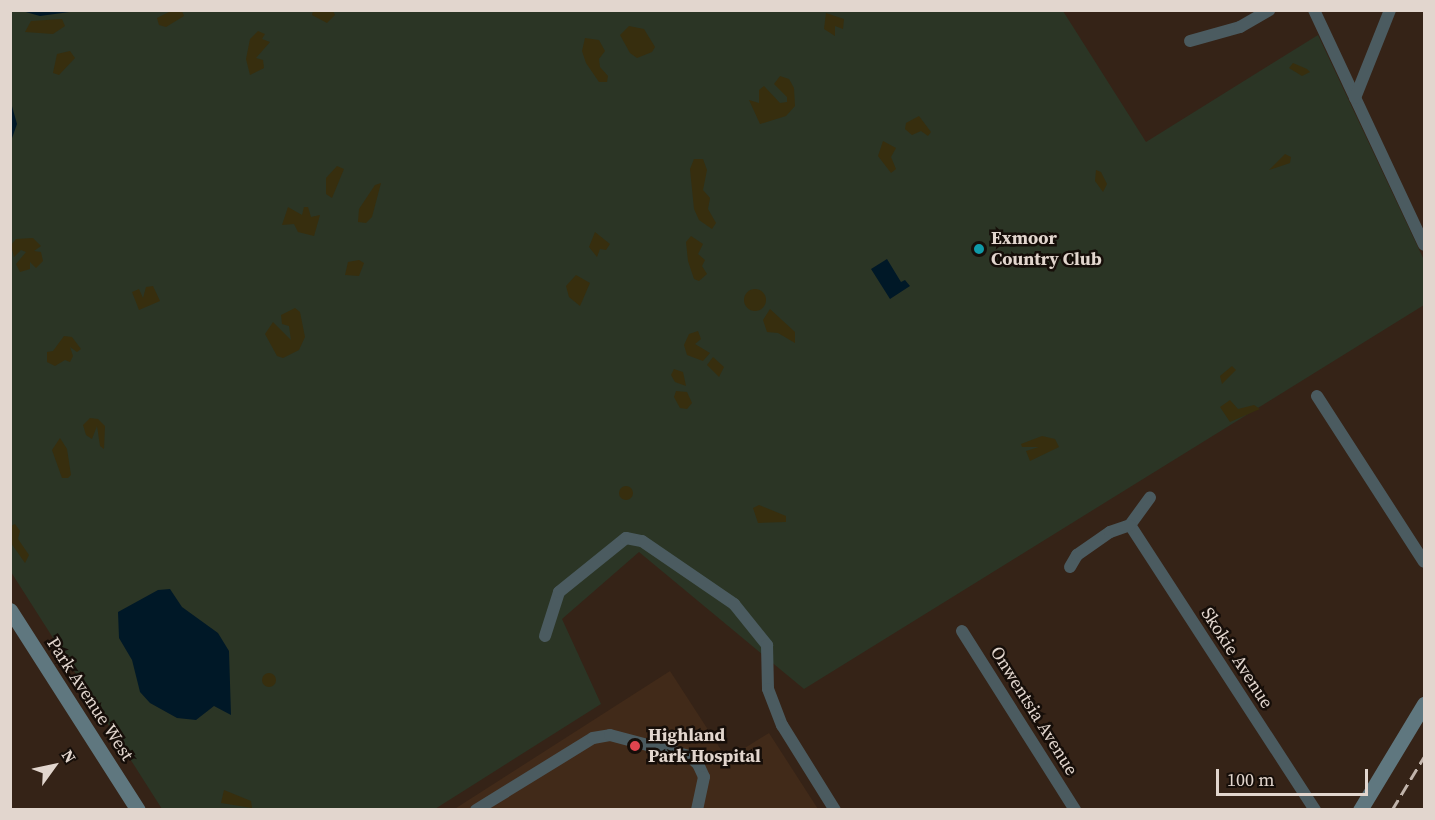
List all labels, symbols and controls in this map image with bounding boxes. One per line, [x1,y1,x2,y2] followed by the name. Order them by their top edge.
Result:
[991,228,1102,270] place label: Exmoor Country Club
[972,242,986,256] marker: Exmoor Country Club
[1196,604,1278,712] street label: Skokie Avenue
[42,633,138,765] street label: Park Avenue West
[986,643,1082,779] street label: Onwentsia Avenue
[648,725,761,768] place label: Highland Park Hospital
[24,736,84,796] north arrow
[626,737,644,755] marker: Highland Park Hospital
[57,745,81,767] text: N
[1219,757,1370,795] scale bar
[1227,767,1274,792] text: 100 m

